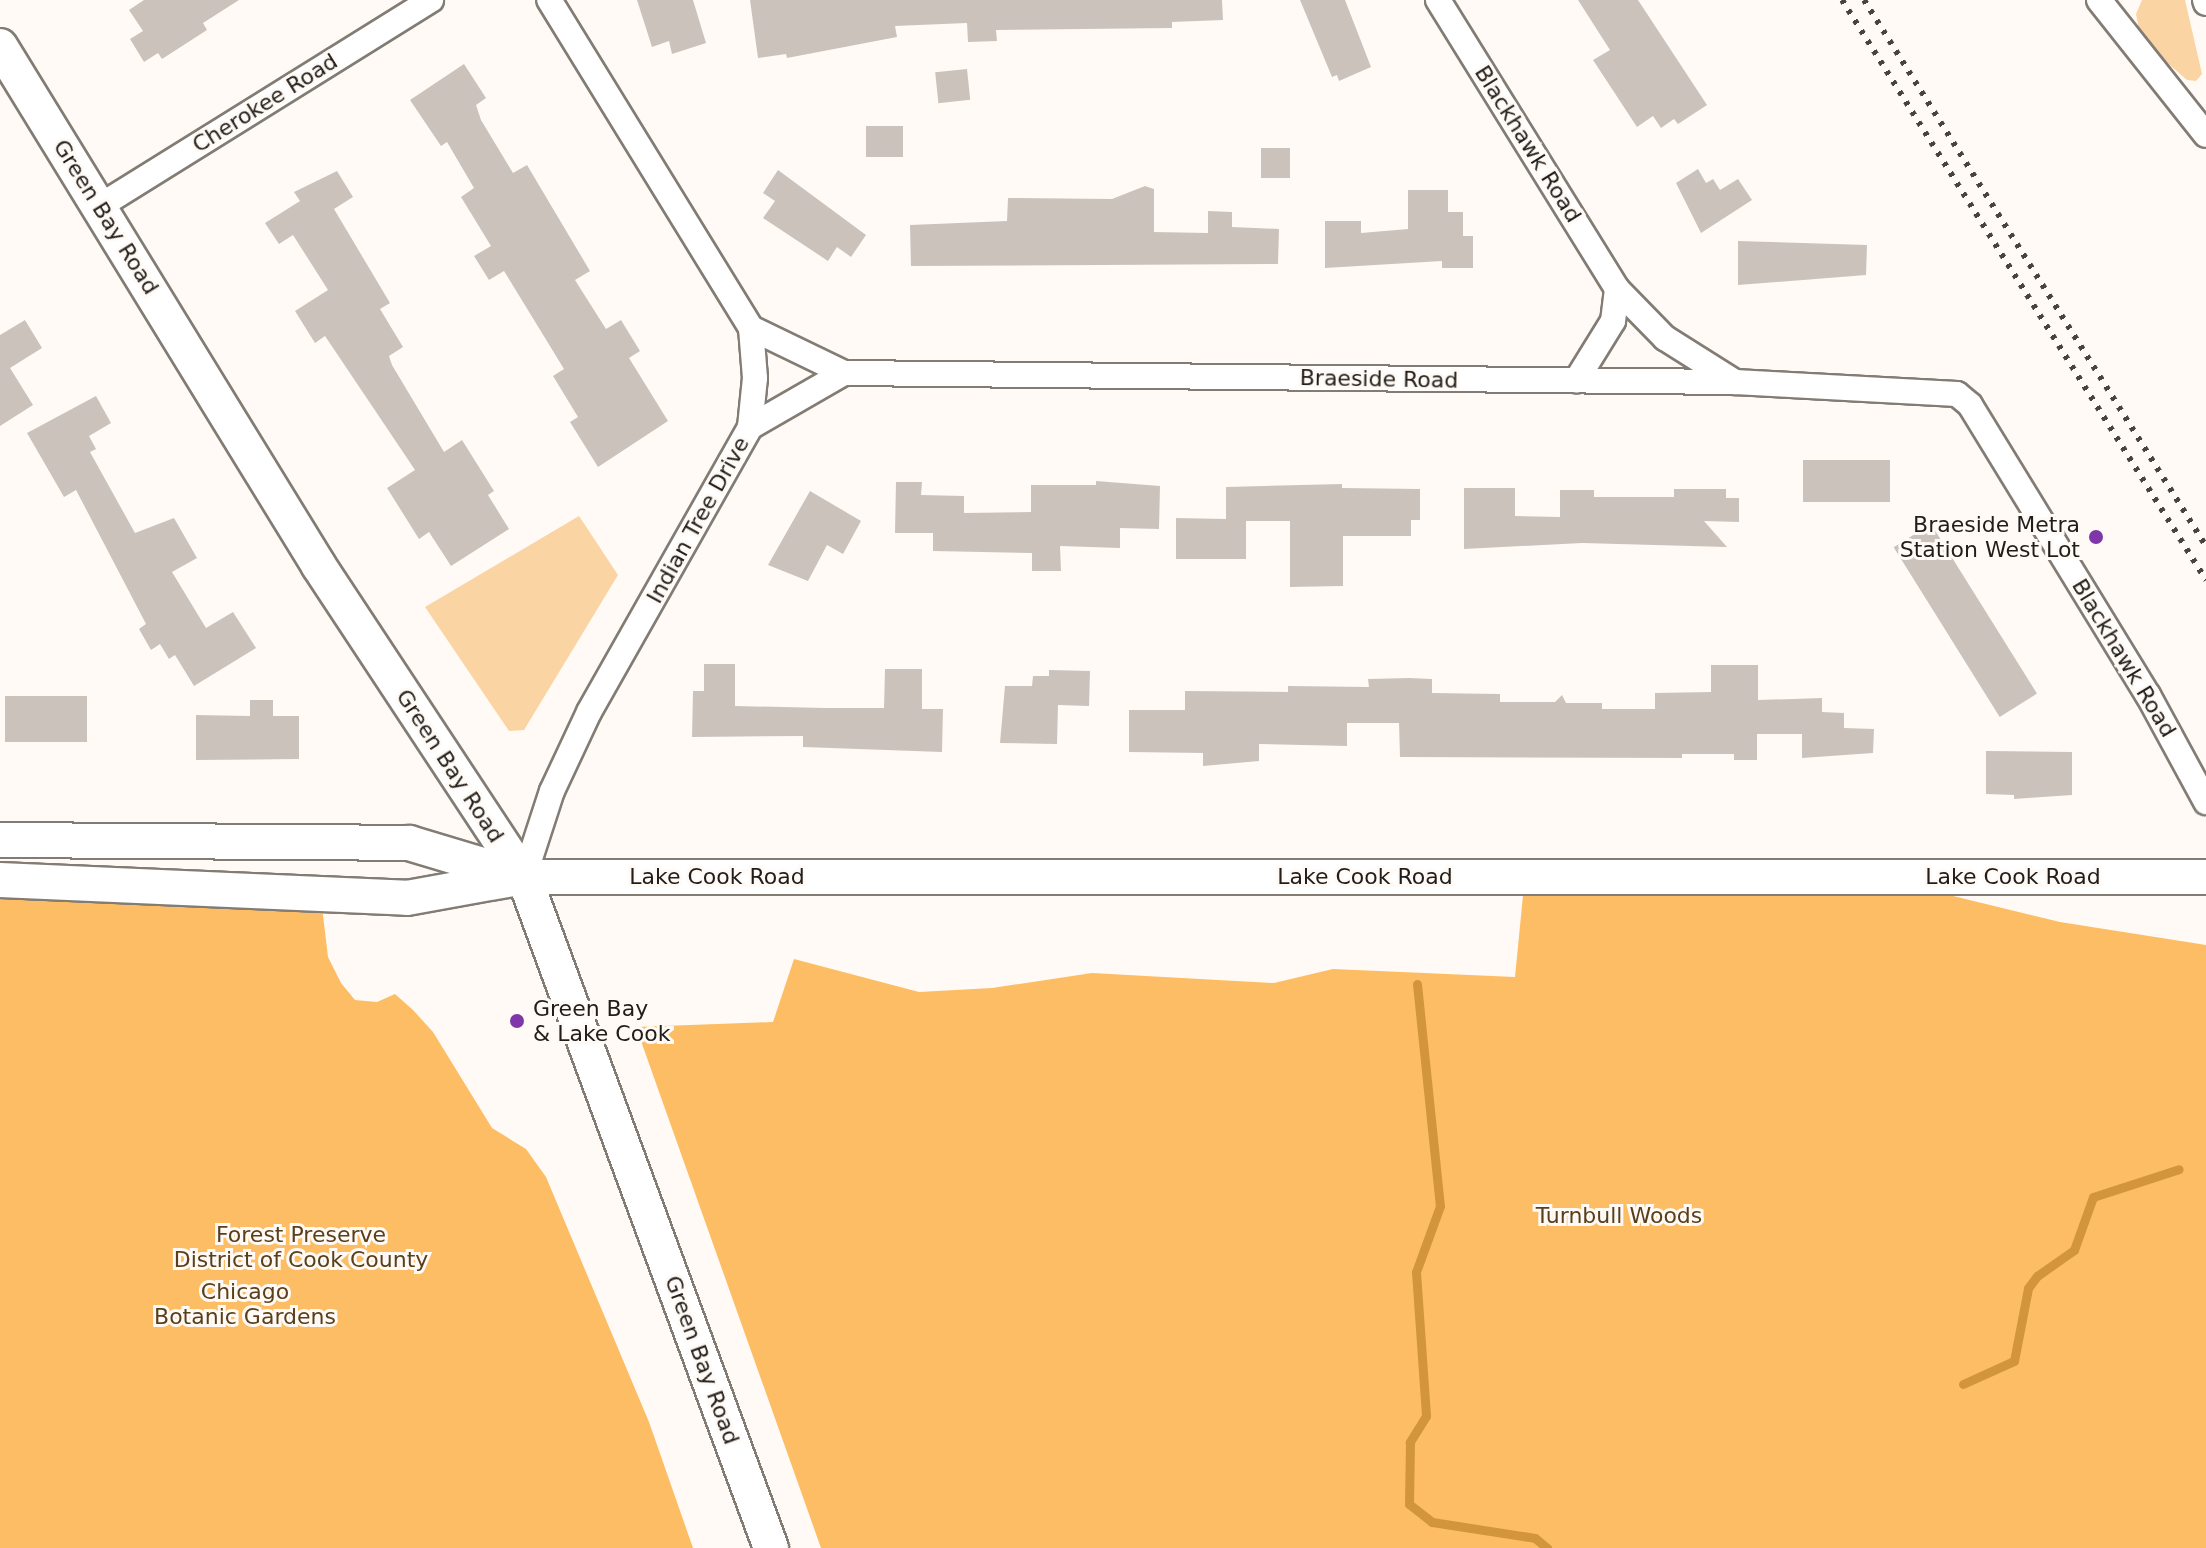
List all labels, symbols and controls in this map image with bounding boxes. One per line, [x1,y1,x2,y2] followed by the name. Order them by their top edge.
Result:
[188,48,342,158] street label: Cherokee Road
[1469,61,1587,227] street label: Blackhawk Road
[48,135,164,299] street label: Green Bay Road
[1300,364,1458,394] street label: Braeside Road
[641,432,755,608] street label: Indian Tree Drive
[1900,511,2080,562] place label: Braeside Metra Station West Lot
[2087,528,2105,546] marker: Braeside Metra Station West Lot
[2066,574,2182,742] street label: Blackhawk Road
[391,684,509,848] street label: Green Bay Road
[629,864,805,890] street label: Lake Cook Road
[1277,864,1453,890] street label: Lake Cook Road
[1925,864,2101,890] street label: Lake Cook Road
[533,995,670,1046] place label: Green Bay & Lake Cook
[508,1012,526,1030] marker: Green Bay & Lake Cook
[1536,1203,1702,1229] park label: Turnbull Woods
[174,1221,428,1272] park label: Forest Preserve District of Cook County
[659,1272,745,1448] street label: Green Bay Road
[154,1278,336,1330] park label: Chicago Botanic Gardens

